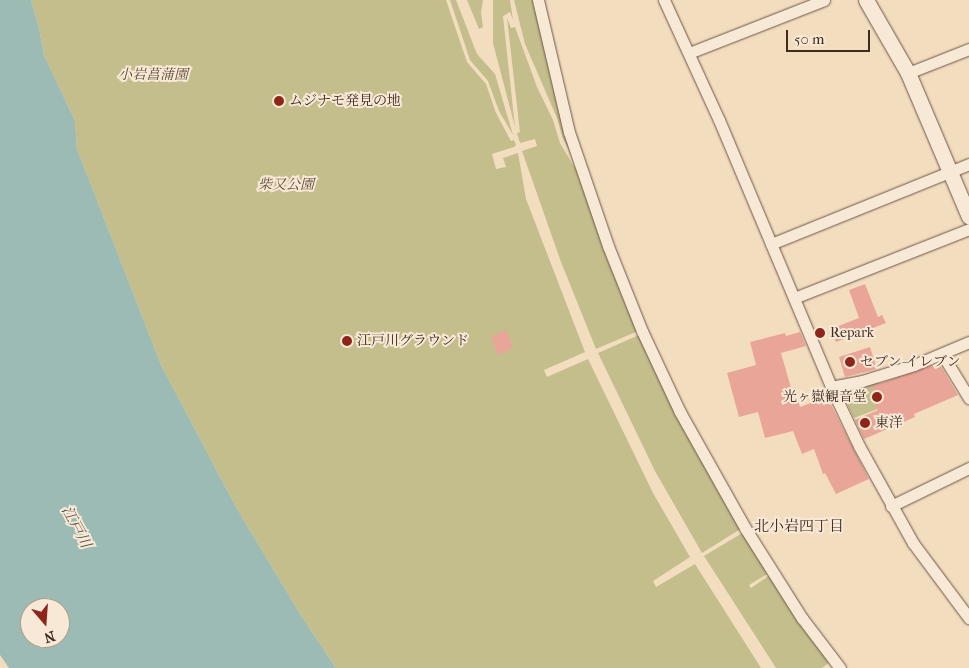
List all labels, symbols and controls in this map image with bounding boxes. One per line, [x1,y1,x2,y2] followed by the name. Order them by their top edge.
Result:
[789,20,873,52] scale bar
[794,30,824,48] text: 50 m
[118,67,188,83] park label: 小岩菖蒲園
[289,93,401,109] place label: ムジナモ発見の地
[273,95,285,107] marker: ムジナモ発見の地
[258,177,314,193] park label: 柴又公園
[830,325,874,341] place label: Repark
[814,327,826,339] marker: Repark
[357,333,469,349] place label: 江戸川グラウンド
[341,335,353,347] marker: 江戸川グラウンド
[860,354,962,370] place label: セブン-イレブン
[844,356,856,368] marker: セブン-イレブン
[783,389,867,405] place label: 光ヶ嶽観音堂
[871,391,883,403] marker: 光ヶ嶽観音堂
[875,415,903,431] place label: 東洋
[859,417,871,429] marker: 東洋
[57,503,95,551] water label: 江戸川
[754,518,844,536] district label: 北小岩四丁目
[20,598,70,648] north arrow
[42,627,57,647] text: N

